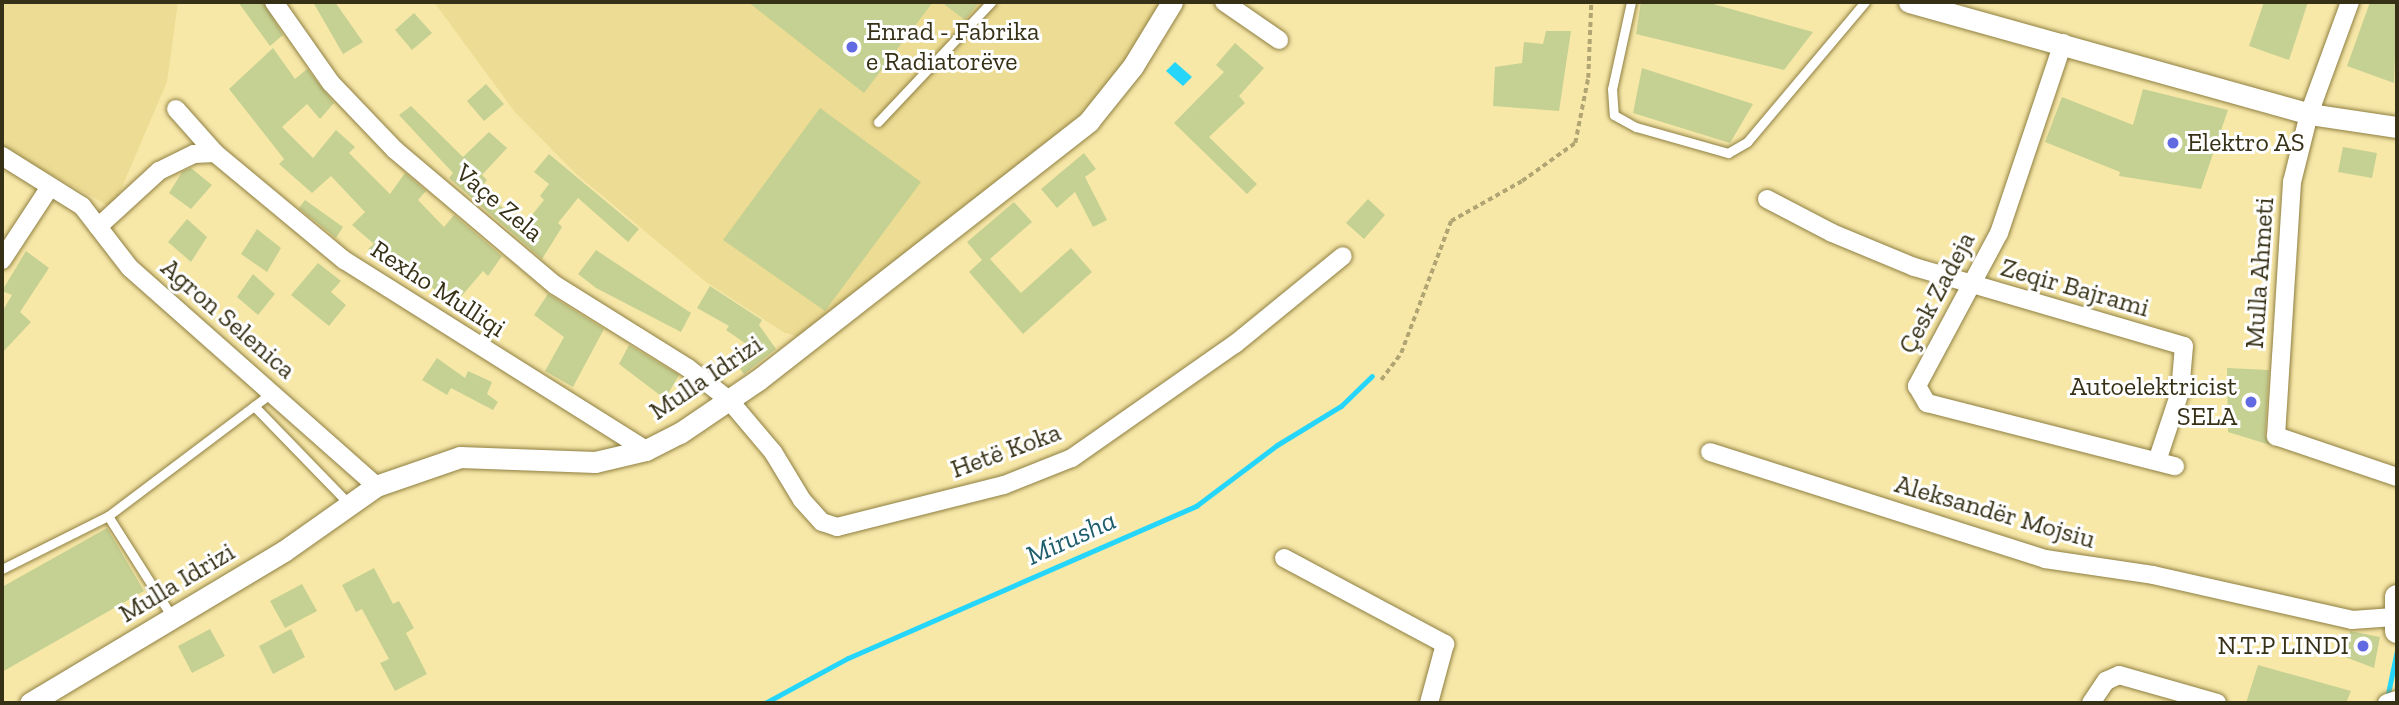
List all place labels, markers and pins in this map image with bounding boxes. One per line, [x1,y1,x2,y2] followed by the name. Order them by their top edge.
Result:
[866,16,1040,78] place label: Enrad - Fabrika e Radiatorëve
[844,39,860,55] marker: Enrad - Fabrika e Radiatorëve
[2187,127,2305,159] place label: Elektro AS
[2165,135,2181,151] marker: Elektro AS
[2070,371,2237,432] place label: Autoelektricist SELA
[2243,394,2259,410] marker: Autoelektricist SELA
[2217,630,2349,662] place label: N.T.P LINDI
[2355,638,2371,654] marker: N.T.P LINDI

